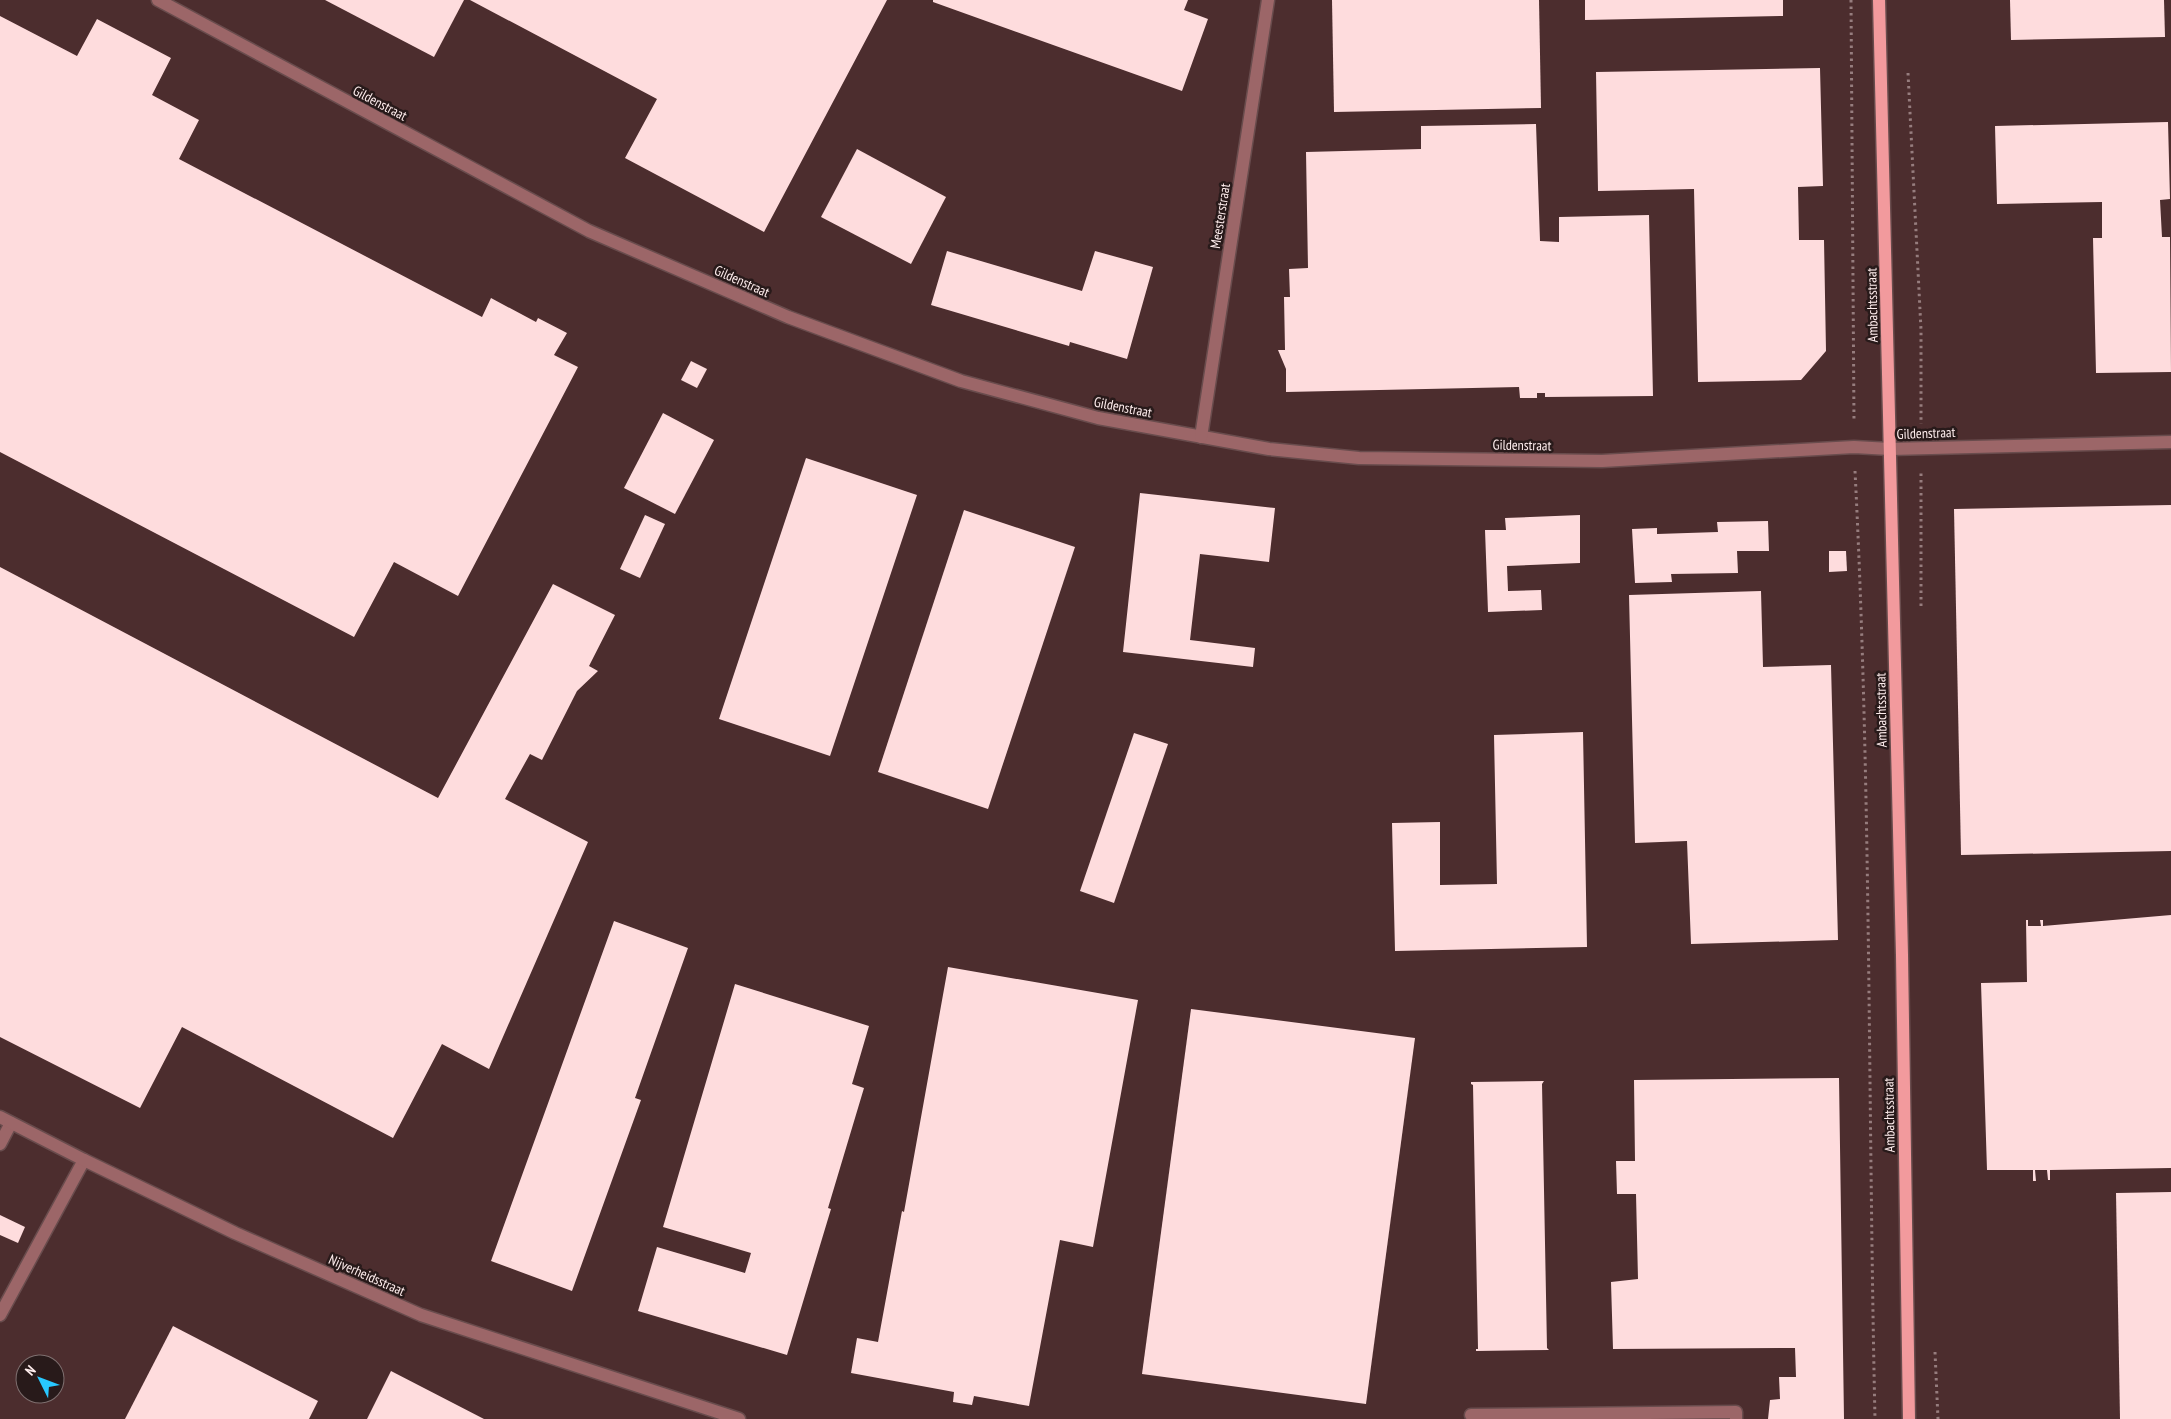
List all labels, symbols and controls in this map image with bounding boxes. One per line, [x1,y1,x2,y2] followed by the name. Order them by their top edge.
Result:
[350,81,410,125] street label: Gildenstraat
[1206,182,1234,250] street label: Meesterstraat
[712,261,773,301] street label: Gildenstraat
[1862,267,1882,342] street label: Ambachtsstraat
[1092,393,1154,421] street label: Gildenstraat
[1896,423,1956,443] street label: Gildenstraat
[1493,435,1552,455] street label: Gildenstraat
[1871,672,1891,747] street label: Ambachtsstraat
[1879,1077,1899,1152] street label: Ambachtsstraat
[326,1250,408,1300] street label: Nijverheidsstraat
[15,1354,65,1404] north arrow
[21,1361,40,1379] text: N

